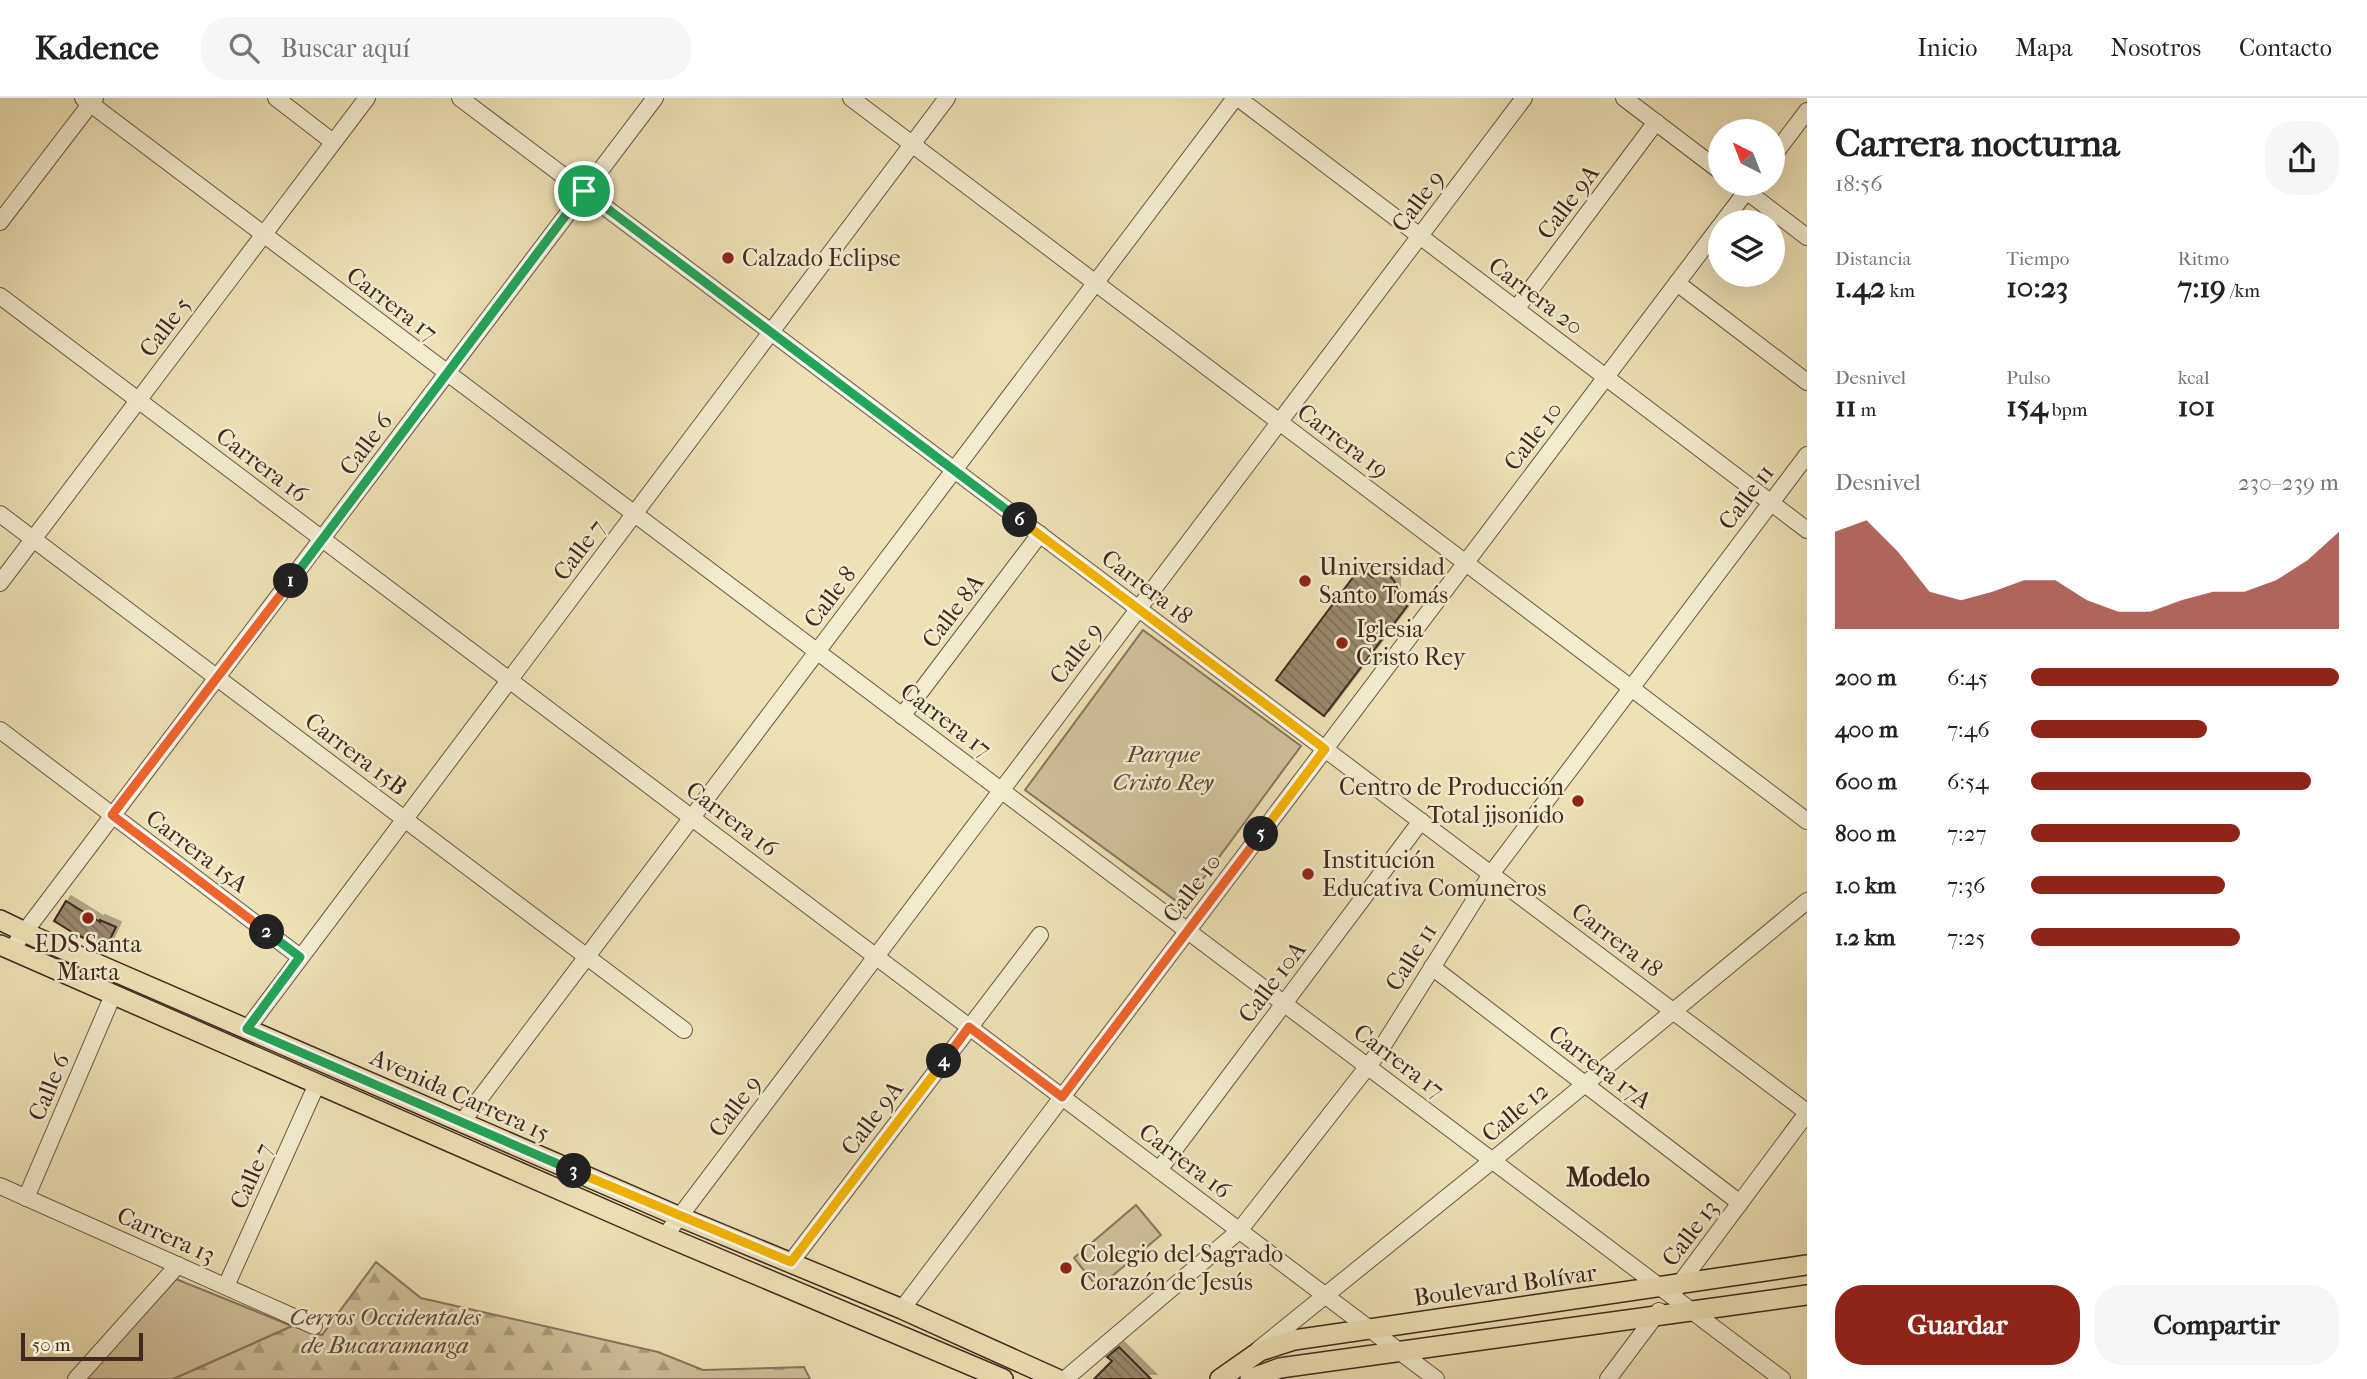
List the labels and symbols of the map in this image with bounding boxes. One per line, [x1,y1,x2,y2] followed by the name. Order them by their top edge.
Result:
[1708,119,1785,196] north arrow
[1531,159,1605,245] street label: Calle 9A
[554,161,614,221] pin
[1386,165,1450,237] street label: Calle 9
[742,244,901,272] place label: Calzado Eclipse
[720,250,736,266] marker: Calzado Eclipse
[1483,251,1589,341] street label: Carrera 20
[341,261,443,347] street label: Carrera 17
[133,292,197,362] street label: Calle 5
[1498,396,1568,476] street label: Calle 10
[1292,398,1394,484] street label: Carrera 19
[334,407,399,481] street label: Calle 6
[211,422,314,509] street label: Carrera 16
[1712,459,1780,535] street label: Calle 11
[1002,502,1038,538] pin: 6
[547,514,611,586] street label: Calle 7
[1096,544,1198,630] street label: Carrera 18
[1319,553,1448,609] place label: Universidad Santo Tomás
[798,561,862,633] street label: Calle 8
[274,564,308,598] pin: 1
[916,568,990,653] street label: Calle 8A
[1297,573,1313,589] marker: Universidad Santo Tomás
[1356,615,1467,671] place label: Iglesia Cristo Rey
[1044,617,1108,689] street label: Calle 9
[1334,635,1350,651] marker: Iglesia Cristo Rey
[895,677,997,763] street label: Carrera 17
[300,707,412,801] street label: Carrera 15B
[1113,740,1215,796] park label: Parque Cristo Rey
[1339,773,1564,829] place label: Centro de Producción Total jjsonido
[681,776,784,863] street label: Carrera 16
[1570,793,1586,809] marker: Centro de Producción Total jjsonido
[141,804,254,899] street label: Carrera 15A
[1244,816,1278,852] pin: 5
[1322,846,1547,902] place label: Institución Educativa Comuneros
[1157,848,1227,928] street label: Calle 10
[1300,866,1316,882] marker: Institución Educativa Comuneros
[1566,897,1668,983] street label: Carrera 18
[80,910,96,926] marker: EDS Santa Marta
[250,914,284,950] pin: 2
[1379,918,1443,996] street label: Calle 11
[34,930,143,986] place label: EDS Santa Marta
[1232,935,1312,1028] street label: Calle 10A
[1348,1018,1450,1104] street label: Carrera 17
[1543,1019,1657,1115] street label: Carrera 17A
[365,1042,554,1147] street label: Avenida Carrera 15
[926,1044,962,1079] pin: 4
[22,1048,76,1125] street label: Calle 6
[703,1070,767,1142] street label: Calle 9
[835,1075,909,1161] street label: Calle 9A
[1476,1076,1554,1148] street label: Calle 12
[1134,1118,1237,1205] street label: Carrera 16
[224,1139,278,1213] street label: Calle 7
[556,1154,592,1188] pin: 3
[1566,1162,1650,1193] district label: Modelo
[1656,1194,1724,1272] street label: Calle 13
[113,1201,219,1269] street label: Carrera 13
[1080,1240,1283,1296] place label: Colegio del Sagrado Corazón de Jesús
[1412,1258,1599,1312] street label: Boulevard Bolívar
[1058,1260,1074,1276] marker: Colegio del Sagrado Corazón de Jesús
[289,1303,481,1359] park label: Cerros Occidentales de Bucaramanga
[21,1330,144,1362] scale bar

